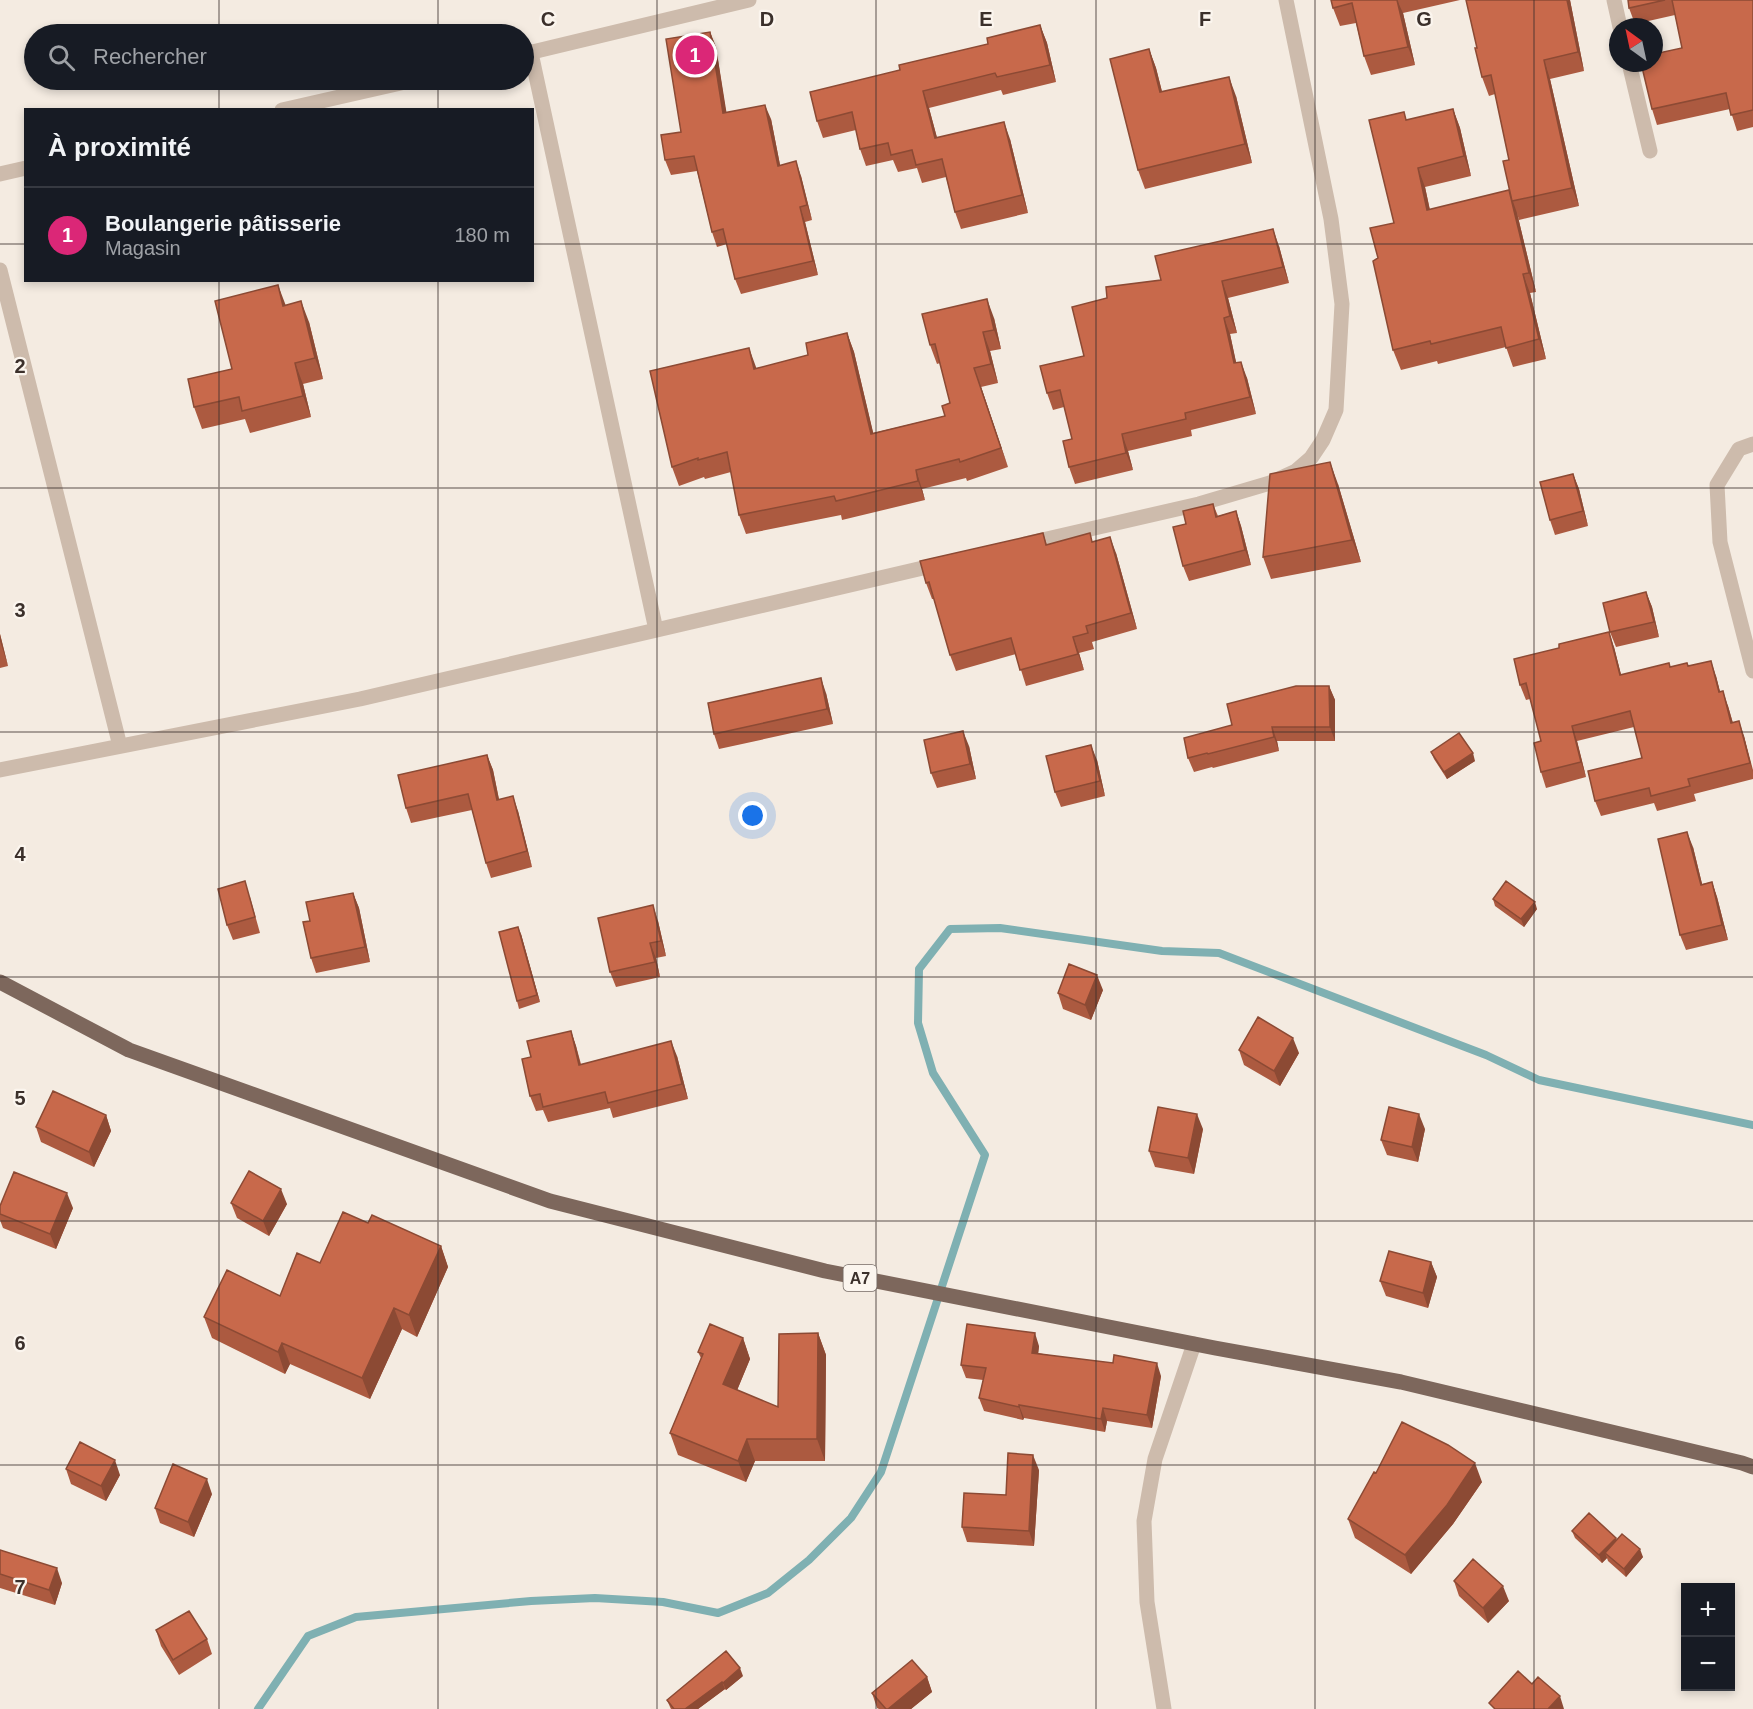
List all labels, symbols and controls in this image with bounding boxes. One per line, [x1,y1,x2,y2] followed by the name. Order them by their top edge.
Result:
[541,8,555,30] text: C
[760,8,774,30] text: D
[979,8,993,30] text: E
[1199,8,1211,30] text: F
[1416,8,1432,30] text: G
[1609,18,1663,72] north arrow
[24,24,534,90] search box
[676,32,714,78] pin: 1
[45,41,78,74] icon: search
[93,44,207,69] text: Rechercher
[48,132,191,162] text: À proximité
[105,211,341,236] text: Boulangerie pâtisserie
[62,224,73,246] text: 1
[454,224,510,246] text: 180 m
[105,237,181,259] text: Magasin
[14,355,26,377] text: 2
[14,599,26,621] text: 3
[738,801,767,830] your location
[14,843,26,865] text: 4
[14,1087,26,1109] text: 5
[844,1265,876,1291] road number: A7
[14,1332,26,1354] text: 6
[14,1576,26,1598] text: 7
[1681,1583,1735,1691] map controls
[1681,1583,1735,1637] button: +
[1681,1637,1735,1691] button: −

